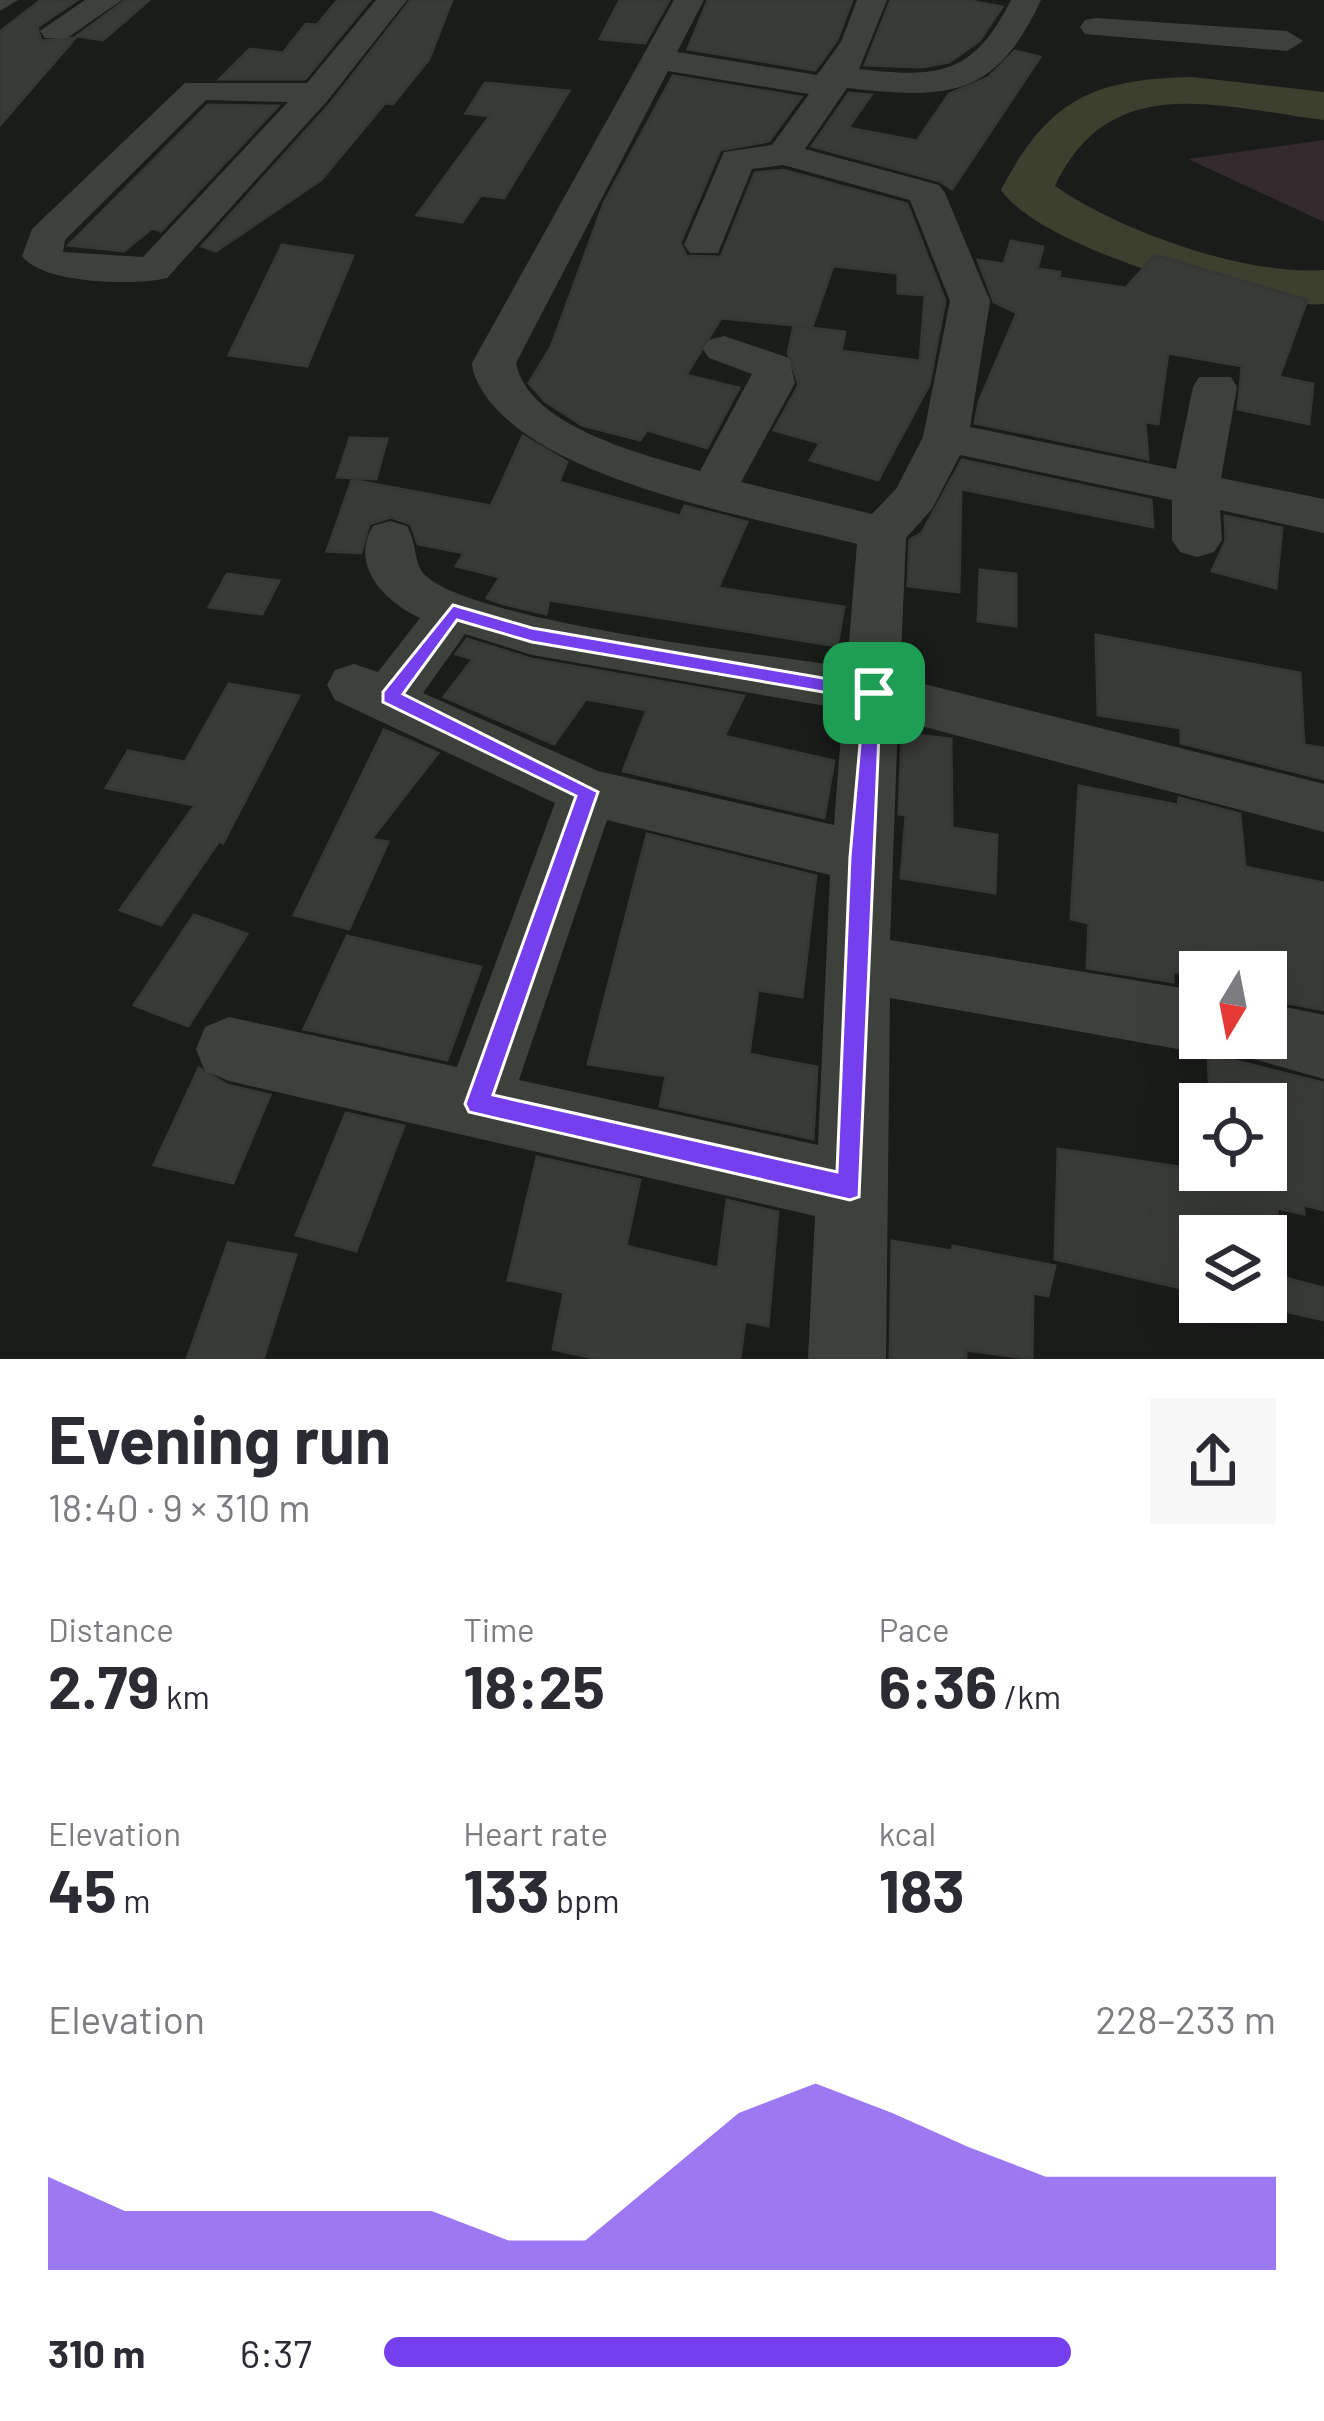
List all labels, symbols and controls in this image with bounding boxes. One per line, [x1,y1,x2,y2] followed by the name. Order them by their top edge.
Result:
[823,642,925,744] pin
[841,660,907,726] icon: arrive
[1179,951,1287,1059] north arrow
[1179,951,1287,1323] map controls
[1179,1083,1287,1191] button: locate
[1179,1215,1287,1323] button: layers
[48,1398,391,1477] text: Evening run
[1150,1398,1276,1524] button: share
[48,1483,310,1530] text: 18:40 · 9 × 310 m
[48,1609,174,1649] text: Distance
[463,1609,535,1649] text: Time
[879,1609,950,1649] text: Pace
[48,1649,159,1721] text: 2.79
[463,1649,605,1721] text: 18:25
[879,1649,997,1721] text: 6:36
[159,1676,210,1716] text: km
[997,1676,1061,1716] text: /km
[48,1813,181,1853] text: Elevation
[463,1813,608,1853] text: Heart rate
[879,1813,936,1853] text: kcal
[48,1853,117,1925] text: 45
[463,1853,549,1925] text: 133
[879,1853,965,1925] text: 183
[117,1880,151,1920] text: m
[549,1880,620,1920] text: bpm
[48,1995,205,2042] text: Elevation
[1095,1995,1276,2042] text: 228–233 m
[48,2329,145,2376] text: 310 m
[240,2329,312,2376] text: 6:37

